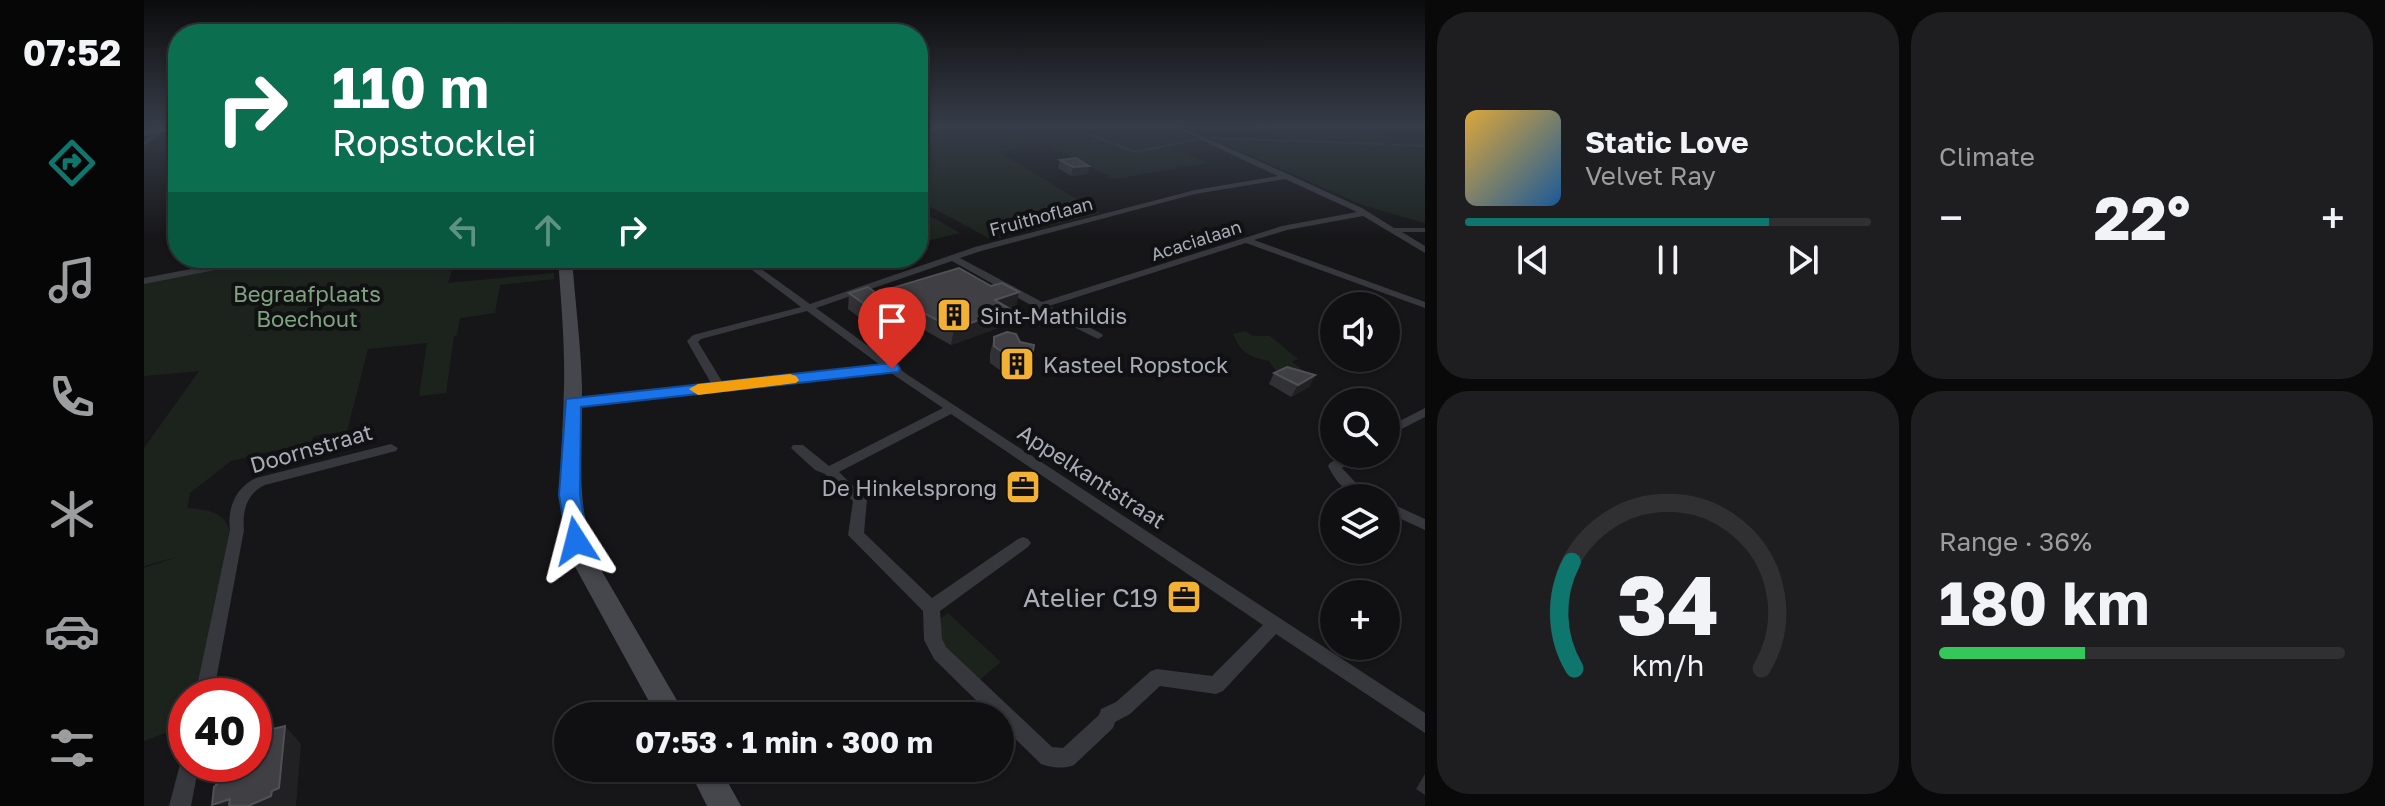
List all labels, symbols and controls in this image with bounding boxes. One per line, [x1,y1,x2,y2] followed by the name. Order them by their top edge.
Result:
[23,31,121,74] text: 07:52
[332,53,489,120] text: 110 m
[200,56,304,160] icon: right
[332,121,537,164] text: Ropstocklei
[1585,124,1749,160] text: Static Love
[44,135,100,191] icon: directions
[1939,141,2035,172] text: Climate
[1585,160,1716,191] text: Velvet Ray
[2094,181,2190,253] text: 22°
[1939,191,1963,244] text: −
[2321,191,2345,244] text: +
[987,192,1095,240] street label: Fruithoflaan
[442,208,486,252] icon: left
[526,208,570,252] icon: ahead
[610,208,654,252] icon: right
[1148,215,1244,265] street label: Acacialaan
[1511,238,1555,282] icon: previous
[1646,238,1690,282] icon: pause
[1781,238,1825,282] icon: next
[44,252,100,308] icon: music
[233,280,381,332] park label: Begraafplaats Boechout
[858,287,926,369] pin
[1320,292,1400,660] map controls
[1320,292,1400,372] button: sound
[935,296,973,334] building icon: Sint-Mathildis
[870,299,914,343] icon: arrive
[980,302,1127,329] place label: Sint-Mathildis
[998,345,1036,383] building icon: Kasteel Ropstock
[1043,351,1228,378] place label: Kasteel Ropstock
[44,369,100,425] icon: phone
[1320,388,1400,468] button: search
[247,418,375,478] street label: Doornstraat
[1013,418,1171,534] street label: Appelkantstraat
[1004,468,1042,506] office icon: De Hinkelsprong
[822,474,997,501] place label: De Hinkelsprong
[1320,484,1400,564] button: layers
[44,486,100,542] icon: climate
[534,499,618,583] position arrow
[1939,526,2092,557] text: Range · 36%
[1617,552,1719,652] text: 34
[1939,566,2150,638] text: 180 km
[1165,578,1203,616] office icon: Atelier C19
[1320,580,1400,660] button: +
[1023,582,1158,613] place label: Atelier C19
[44,603,100,659] icon: car
[1632,648,1704,682] text: km/h
[168,678,272,782] speed limit sign: 40
[44,720,100,776] icon: filters
[635,724,933,760] text: 07:53 · 1 min · 300 m

